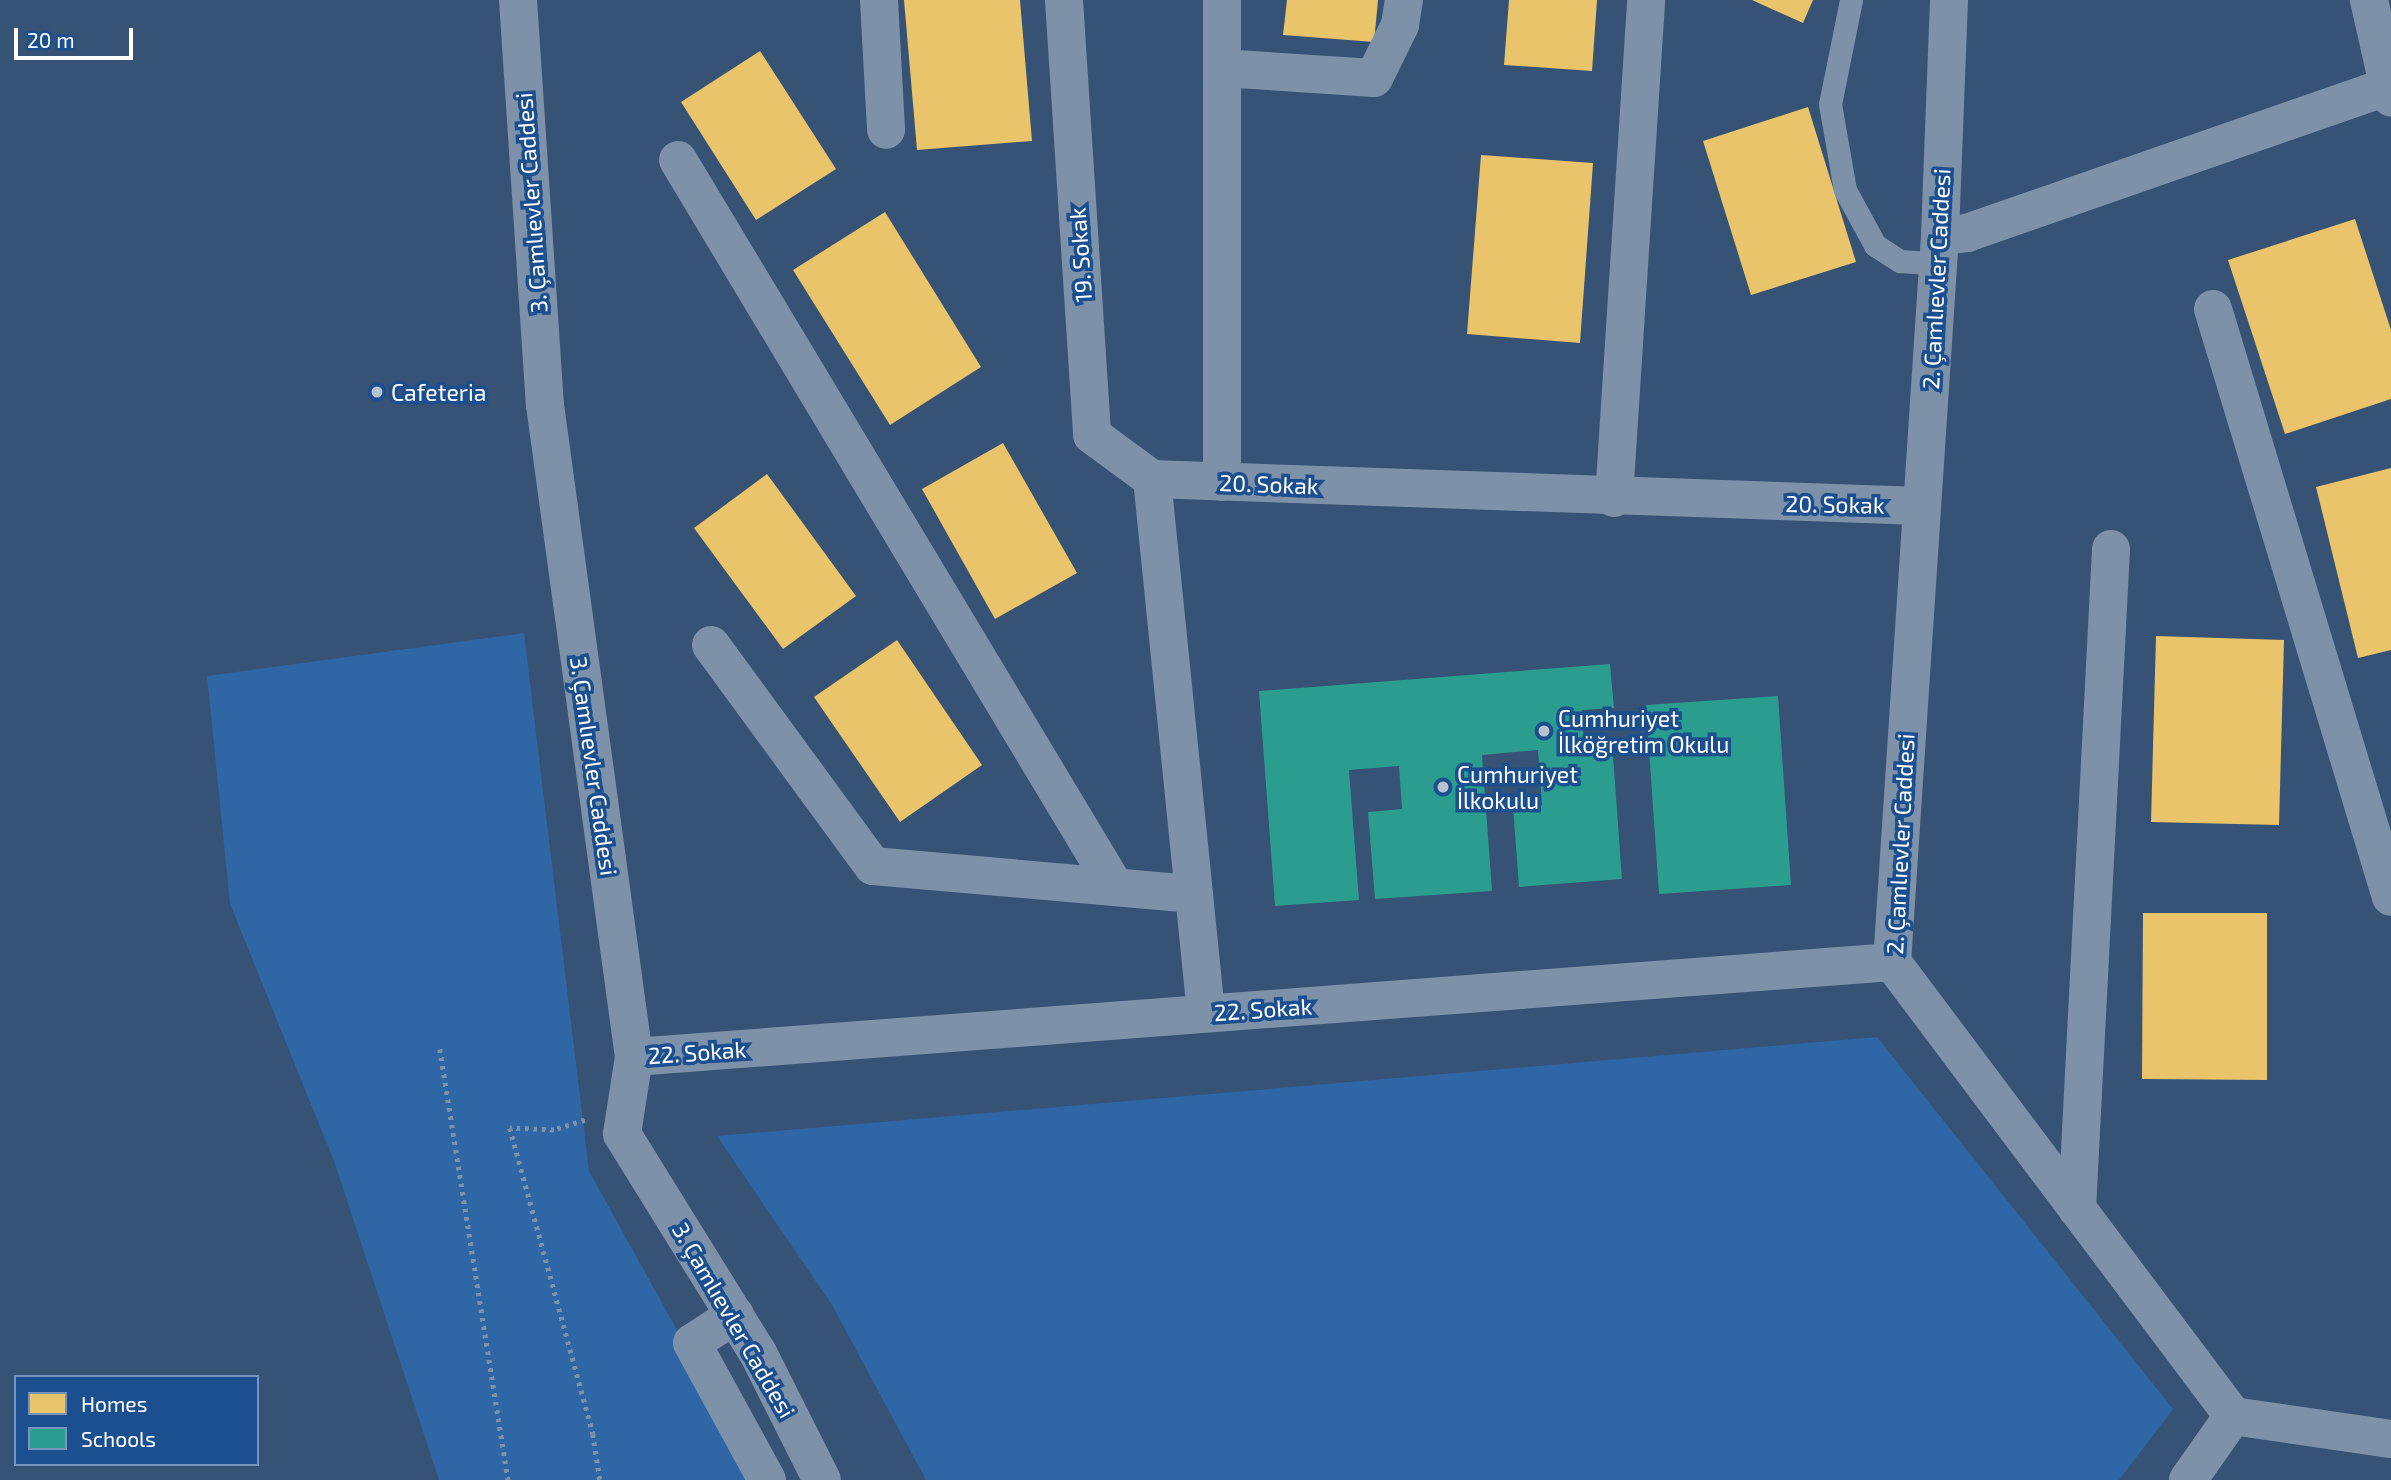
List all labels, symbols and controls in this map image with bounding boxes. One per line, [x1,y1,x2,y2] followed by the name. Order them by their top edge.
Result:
[18,14,136,58] scale bar
[27,27,75,52] text: 20 m
[510,92,552,314] street label: 3. Çamlıevler Caddesi
[1916,168,1956,390] street label: 2. Çamlıevler Caddesi
[1063,207,1097,303] street label: 19. Sokak
[391,378,486,406] place label: Cafeteria
[369,384,385,400] marker: Cafeteria
[1219,468,1319,500] street label: 20. Sokak
[1785,489,1885,519] street label: 20. Sokak
[565,654,623,878] street label: 3. Çamlıevler Caddesi
[1558,704,1729,758] place label: Cumhuriyet İlköğretim Okulu
[1536,723,1552,739] marker: Cumhuriyet İlköğretim Okulu
[1880,733,1920,955] street label: 2. Çamlıevler Caddesi
[1457,760,1578,814] place label: Cumhuriyet İlkokulu
[1435,779,1451,795] marker: Cumhuriyet İlkokulu
[1213,992,1313,1026] street label: 22. Sokak
[647,1035,747,1069] street label: 22. Sokak
[667,1217,801,1423] street label: 3. Çamlıevler Caddesi
[14,1375,259,1466] legend
[81,1391,147,1416] text: Homes
[81,1426,156,1451] text: Schools

